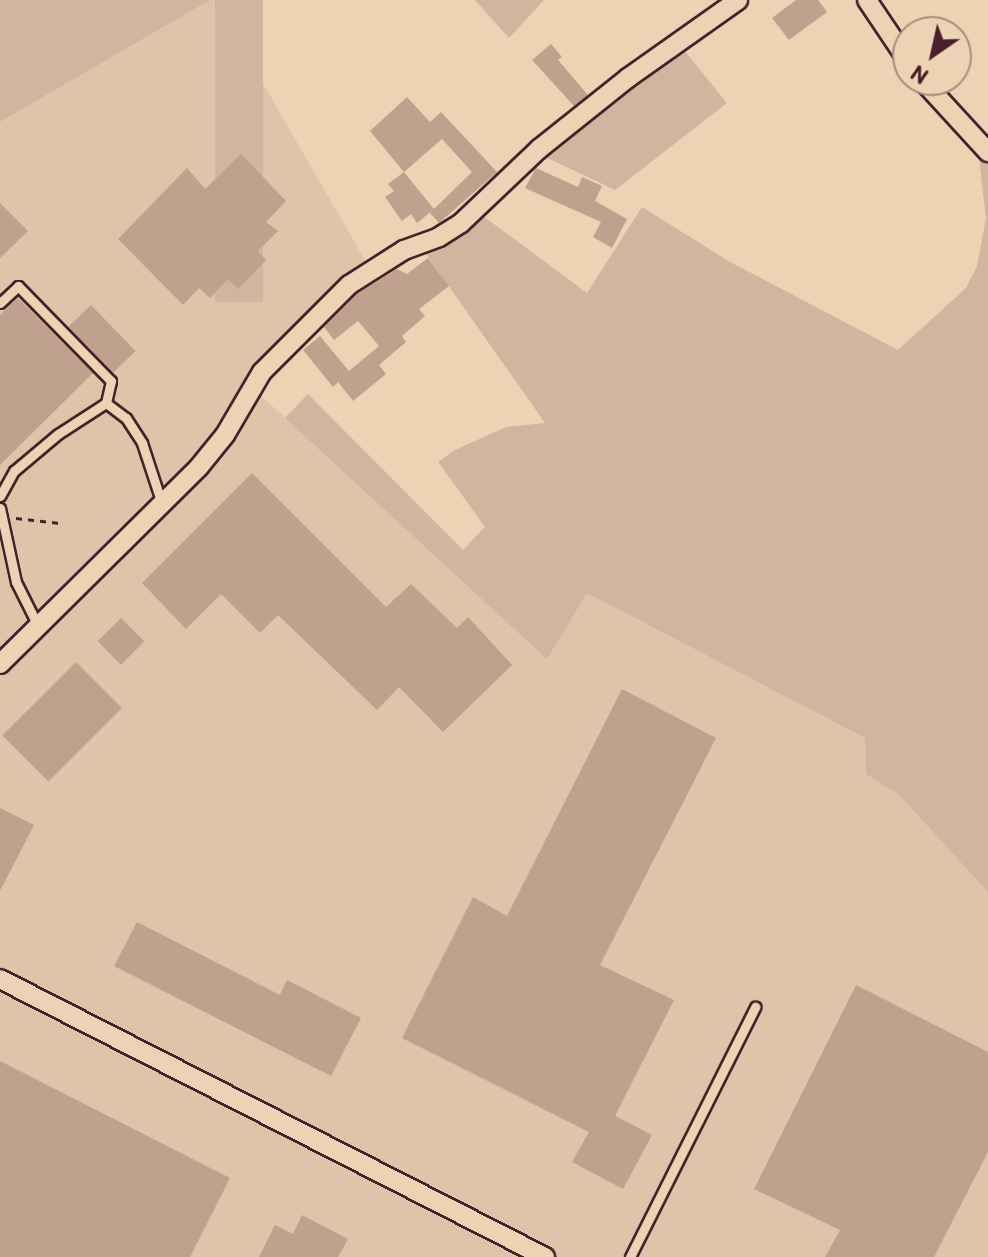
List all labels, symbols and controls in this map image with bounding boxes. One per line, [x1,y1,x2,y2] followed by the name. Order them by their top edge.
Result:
[892,16,972,96] north arrow
[906,59,933,90] text: N

